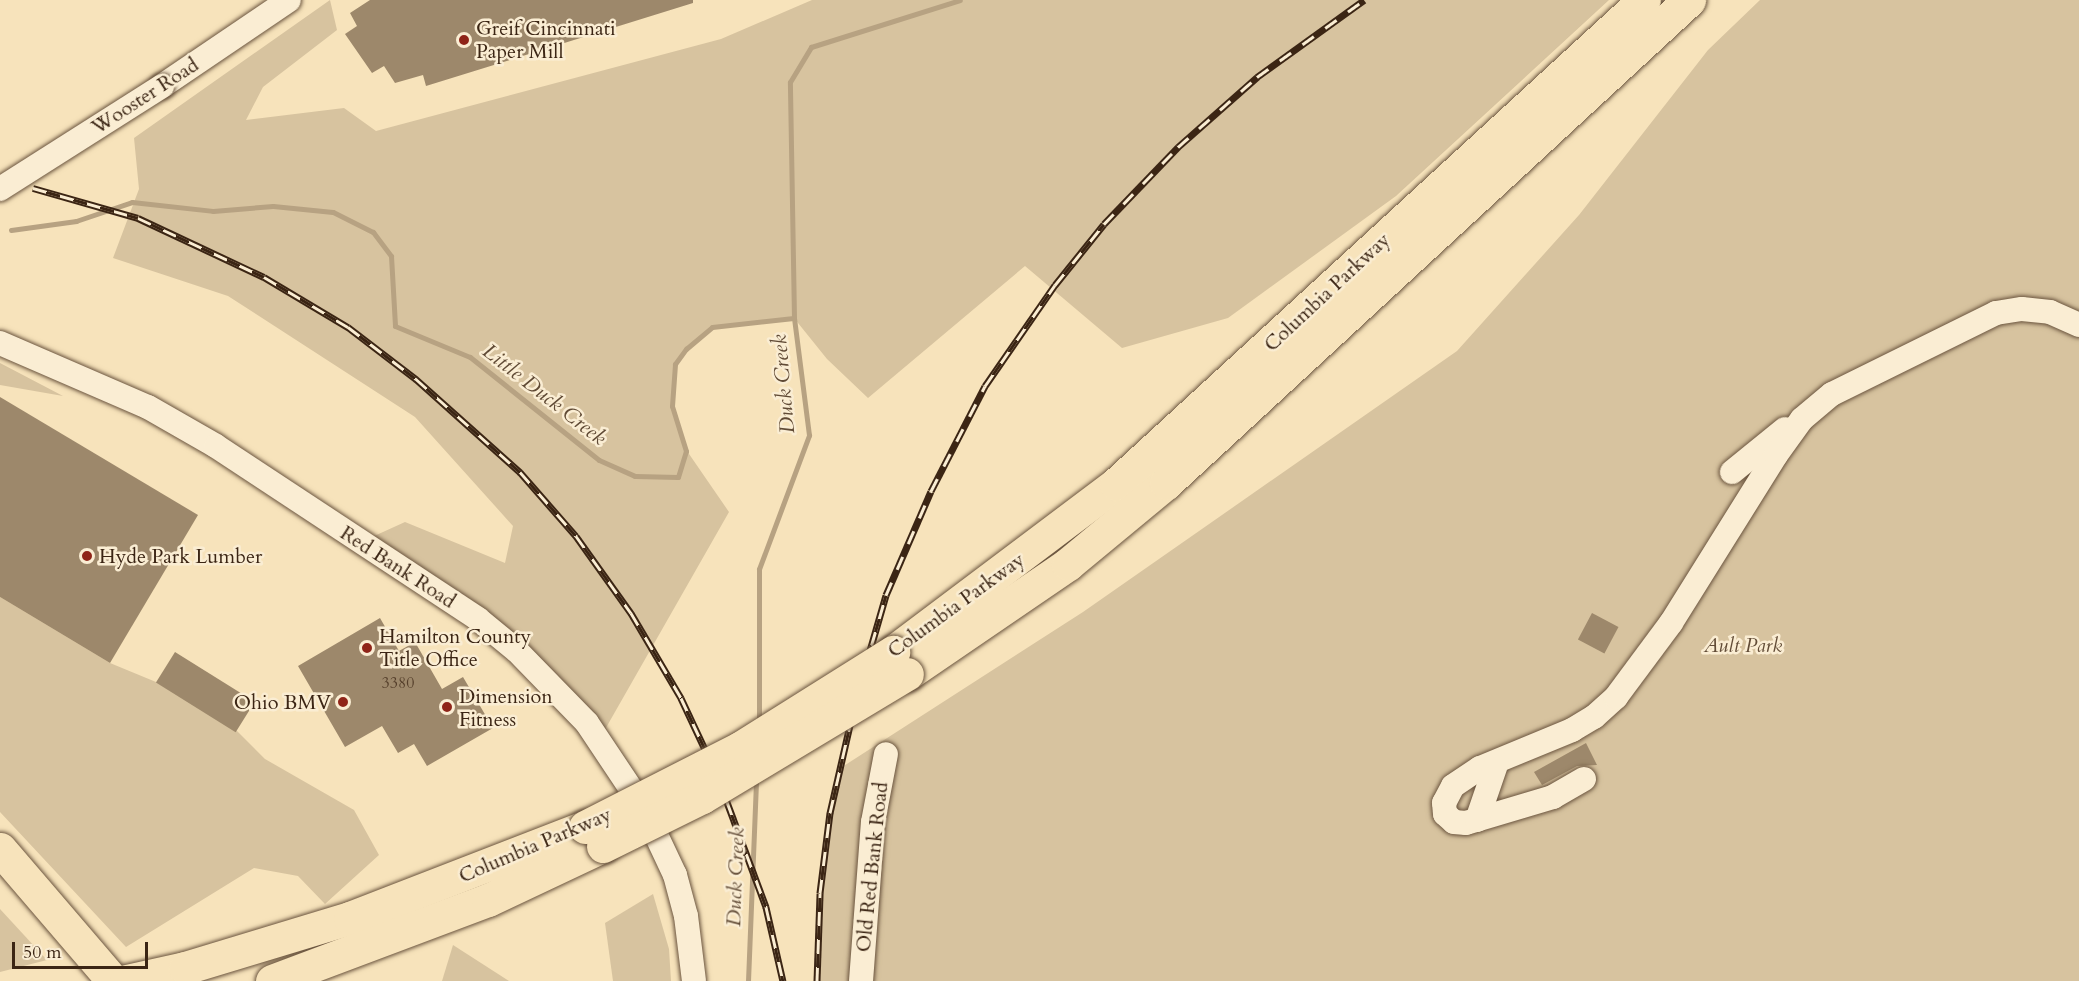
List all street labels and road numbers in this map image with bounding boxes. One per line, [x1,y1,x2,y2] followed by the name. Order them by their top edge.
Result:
[87,53,203,139] street label: Wooster Road
[1259,228,1395,356] street label: Columbia Parkway
[336,521,460,613] street label: Red Bank Road
[883,547,1029,663] street label: Columbia Parkway
[851,781,893,953] street label: Old Red Bank Road
[455,802,615,888] street label: Columbia Parkway

